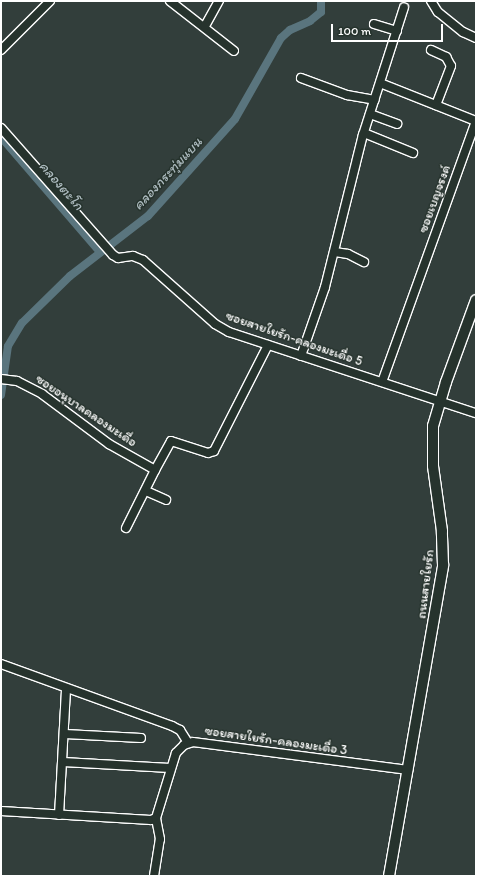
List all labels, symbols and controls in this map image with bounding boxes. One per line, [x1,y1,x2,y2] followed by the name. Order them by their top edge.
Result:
[333,16,445,42] scale bar
[338,24,371,38] text: 100 m
[130,134,206,214] water label: คลองกระทุ่มแบน
[35,158,87,214] water label: คลองตะโก
[416,163,454,235] street label: ซอยเบญจรงค์
[224,308,364,370] street label: ซอยสายใยรัก-คลองมะเดื่อ 5
[32,371,140,451] street label: ซอยอนุบาลคลองมะเดื่อ
[414,548,438,620] street label: ถนนสายใยรัก
[204,723,348,759] street label: ซอยสายใยรัก-คลองมะเดื่อ 3

